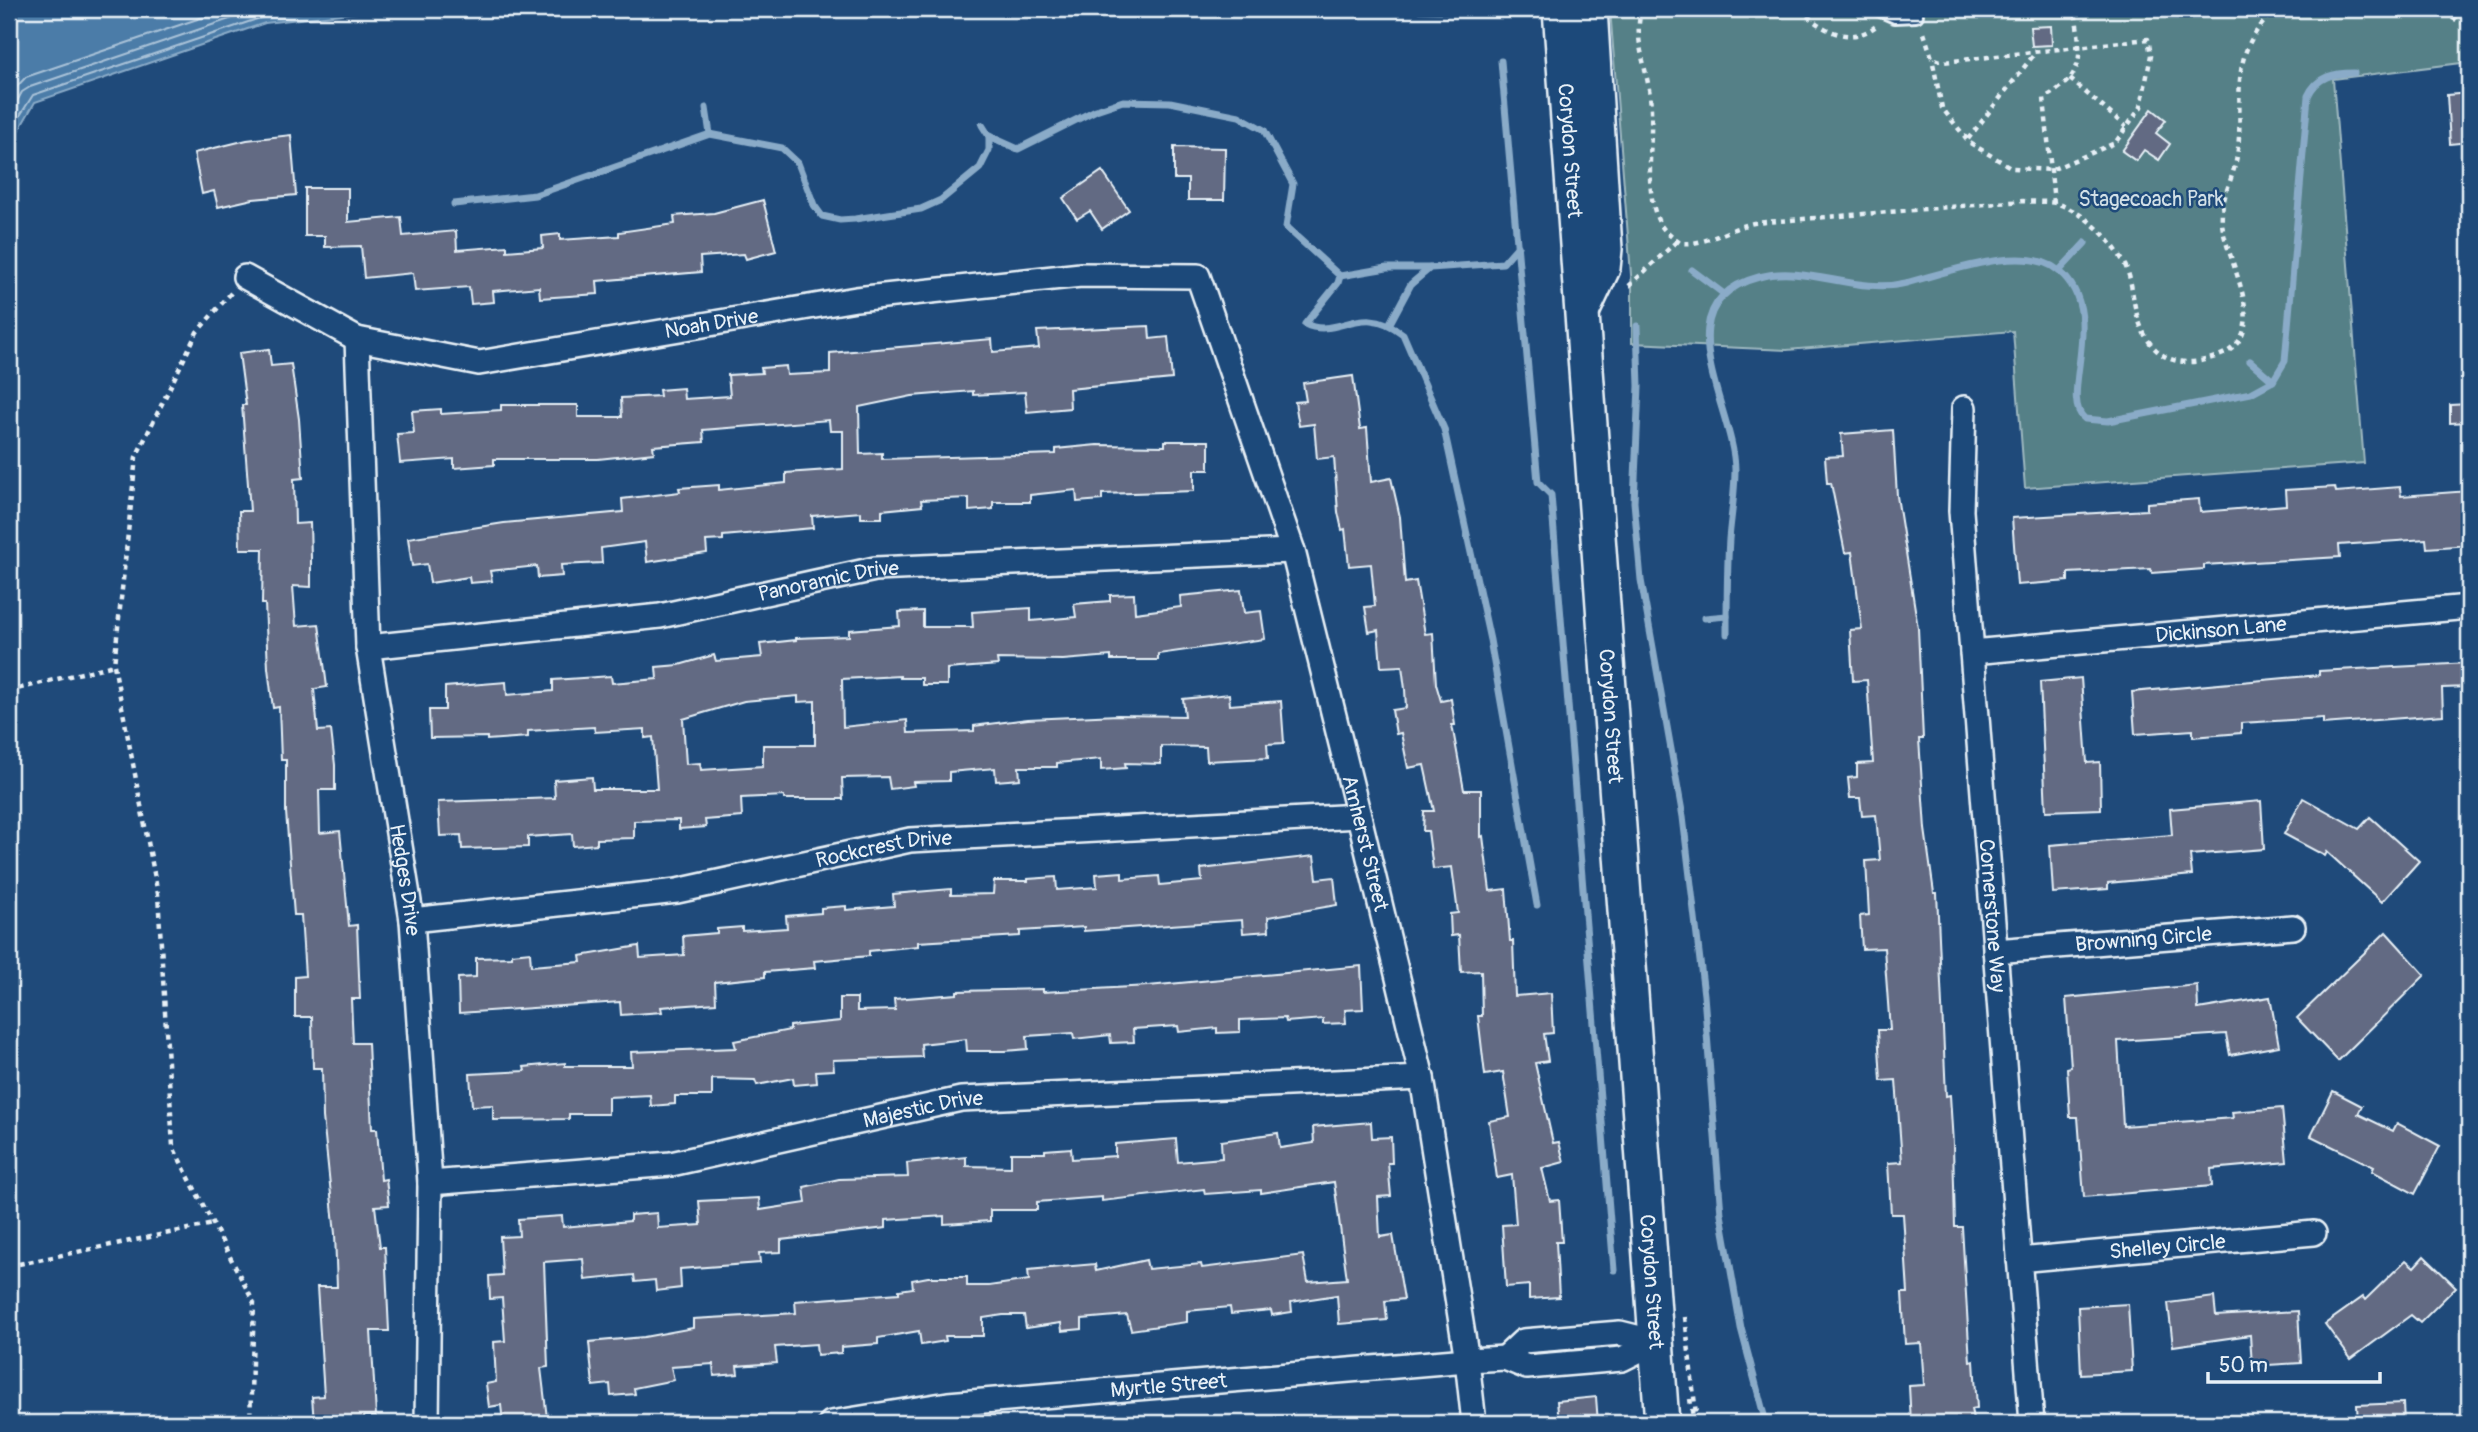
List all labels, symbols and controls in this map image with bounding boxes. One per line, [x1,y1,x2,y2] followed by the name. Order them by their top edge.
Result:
[1551,82,1588,220] street label: Corydon Street
[2079,186,2224,213] park label: Stagecoach Park
[663,303,761,345] street label: Noah Drive
[756,555,900,608] street label: Panoramic Drive
[2154,611,2288,649] street label: Dickinson Lane
[1592,648,1629,785] street label: Corydon Street
[1335,773,1395,915] street label: Amherst Street
[383,822,426,937] street label: Hedges Drive
[813,825,953,874] street label: Rockcrest Drive
[1973,838,2011,994] street label: Cornerstone Way
[2074,921,2214,958] street label: Browning Circle
[861,1085,984,1134] street label: Majestic Drive
[1633,1213,1670,1351] street label: Corydon Street
[2108,1228,2227,1266] street label: Shelley Circle
[2208,1341,2380,1385] scale bar
[2219,1352,2268,1379] text: 50 m
[1109,1367,1229,1404] street label: Myrtle Street

